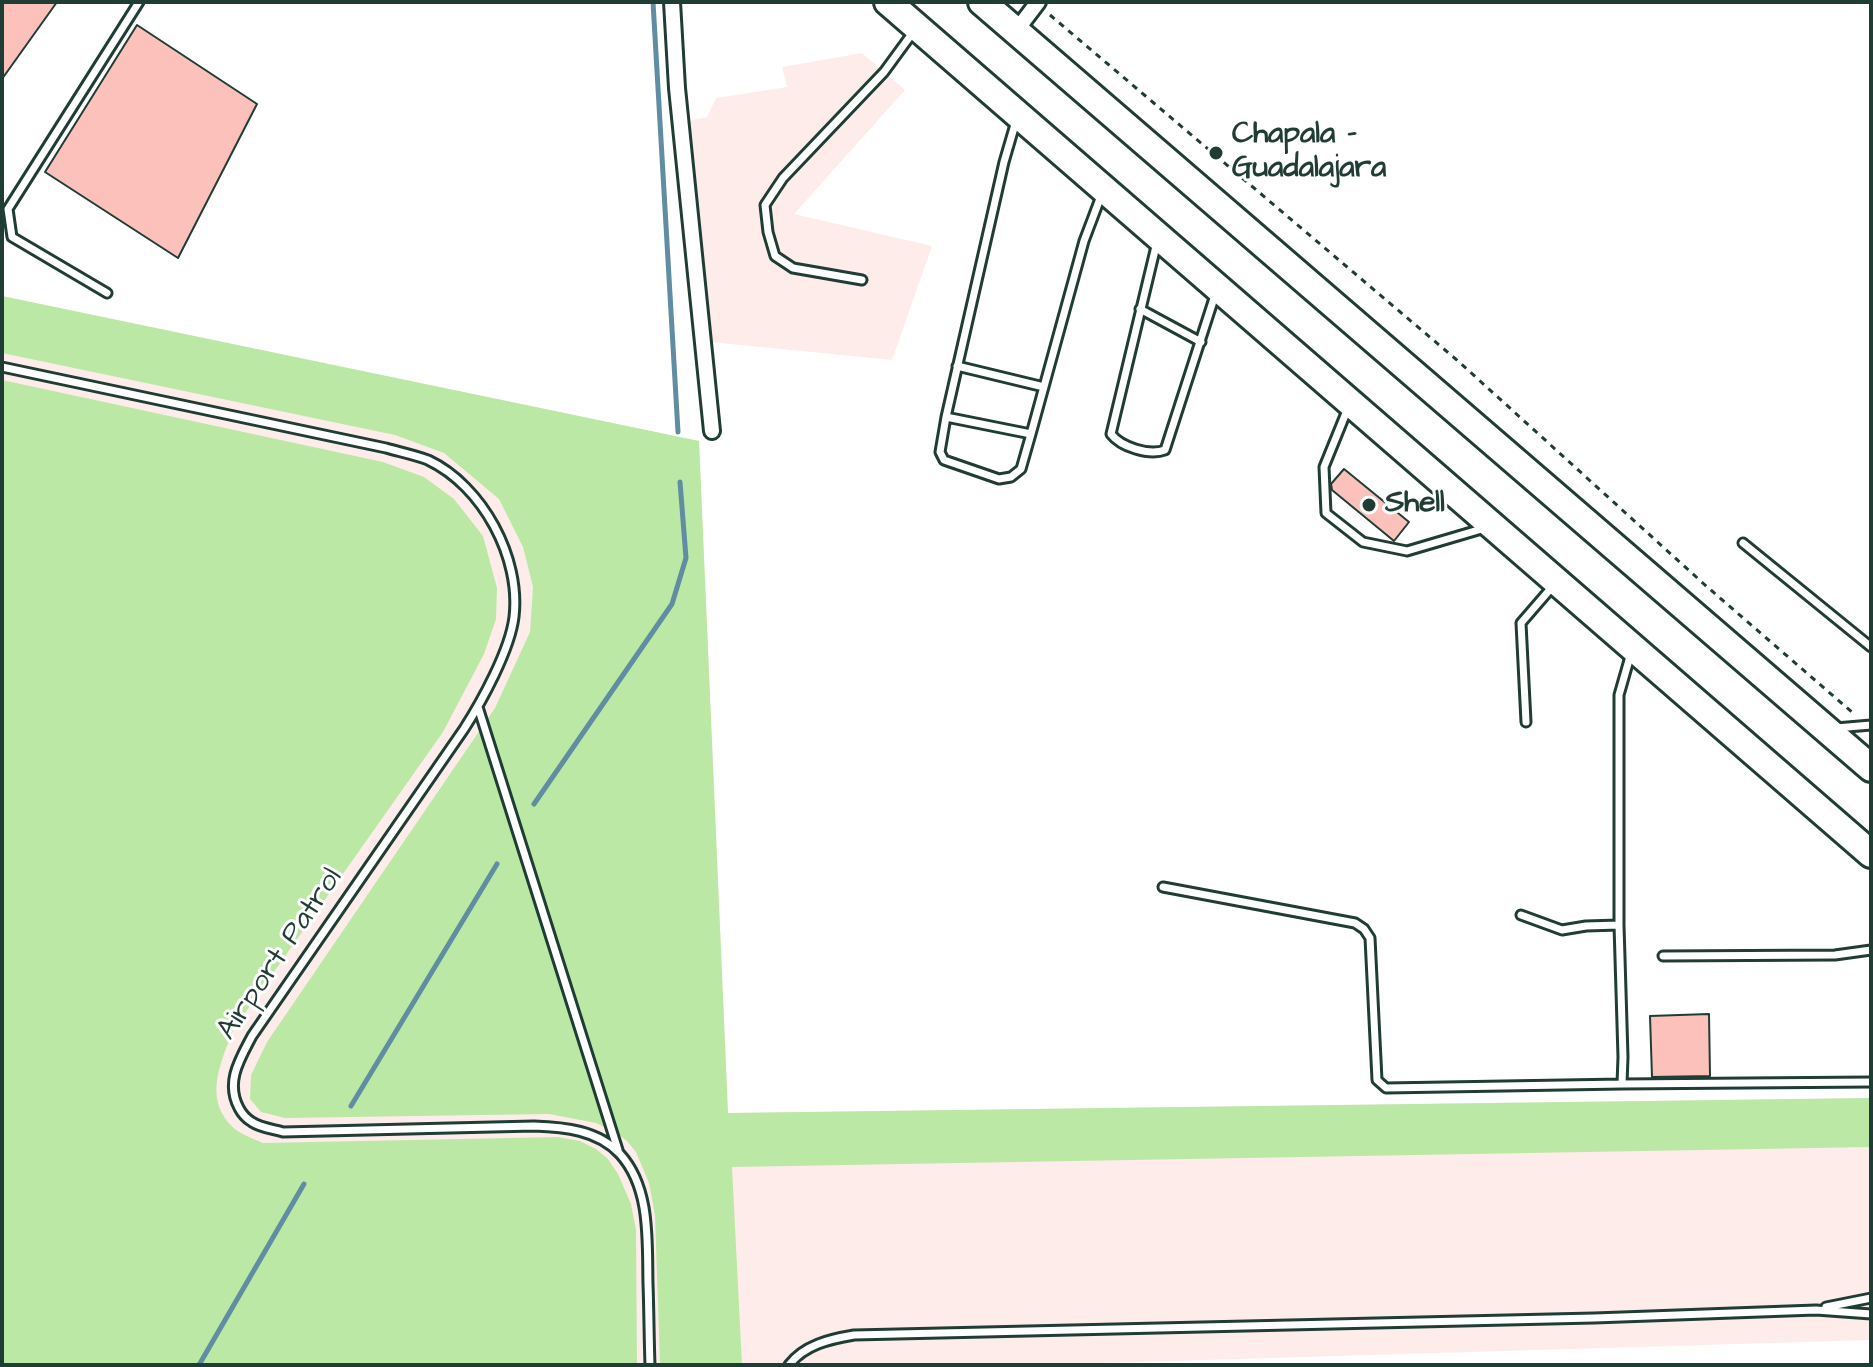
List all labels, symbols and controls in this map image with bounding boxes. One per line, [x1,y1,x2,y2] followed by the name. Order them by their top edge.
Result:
[1232,118,1386,188] place label: Chapala - Guadalajara
[1207,144,1225,162] marker: Chapala - Guadalajara
[1385,487,1445,523] place label: Shell
[1360,496,1378,514] marker: Shell
[210,862,352,1048] street label: Airport Patrol

